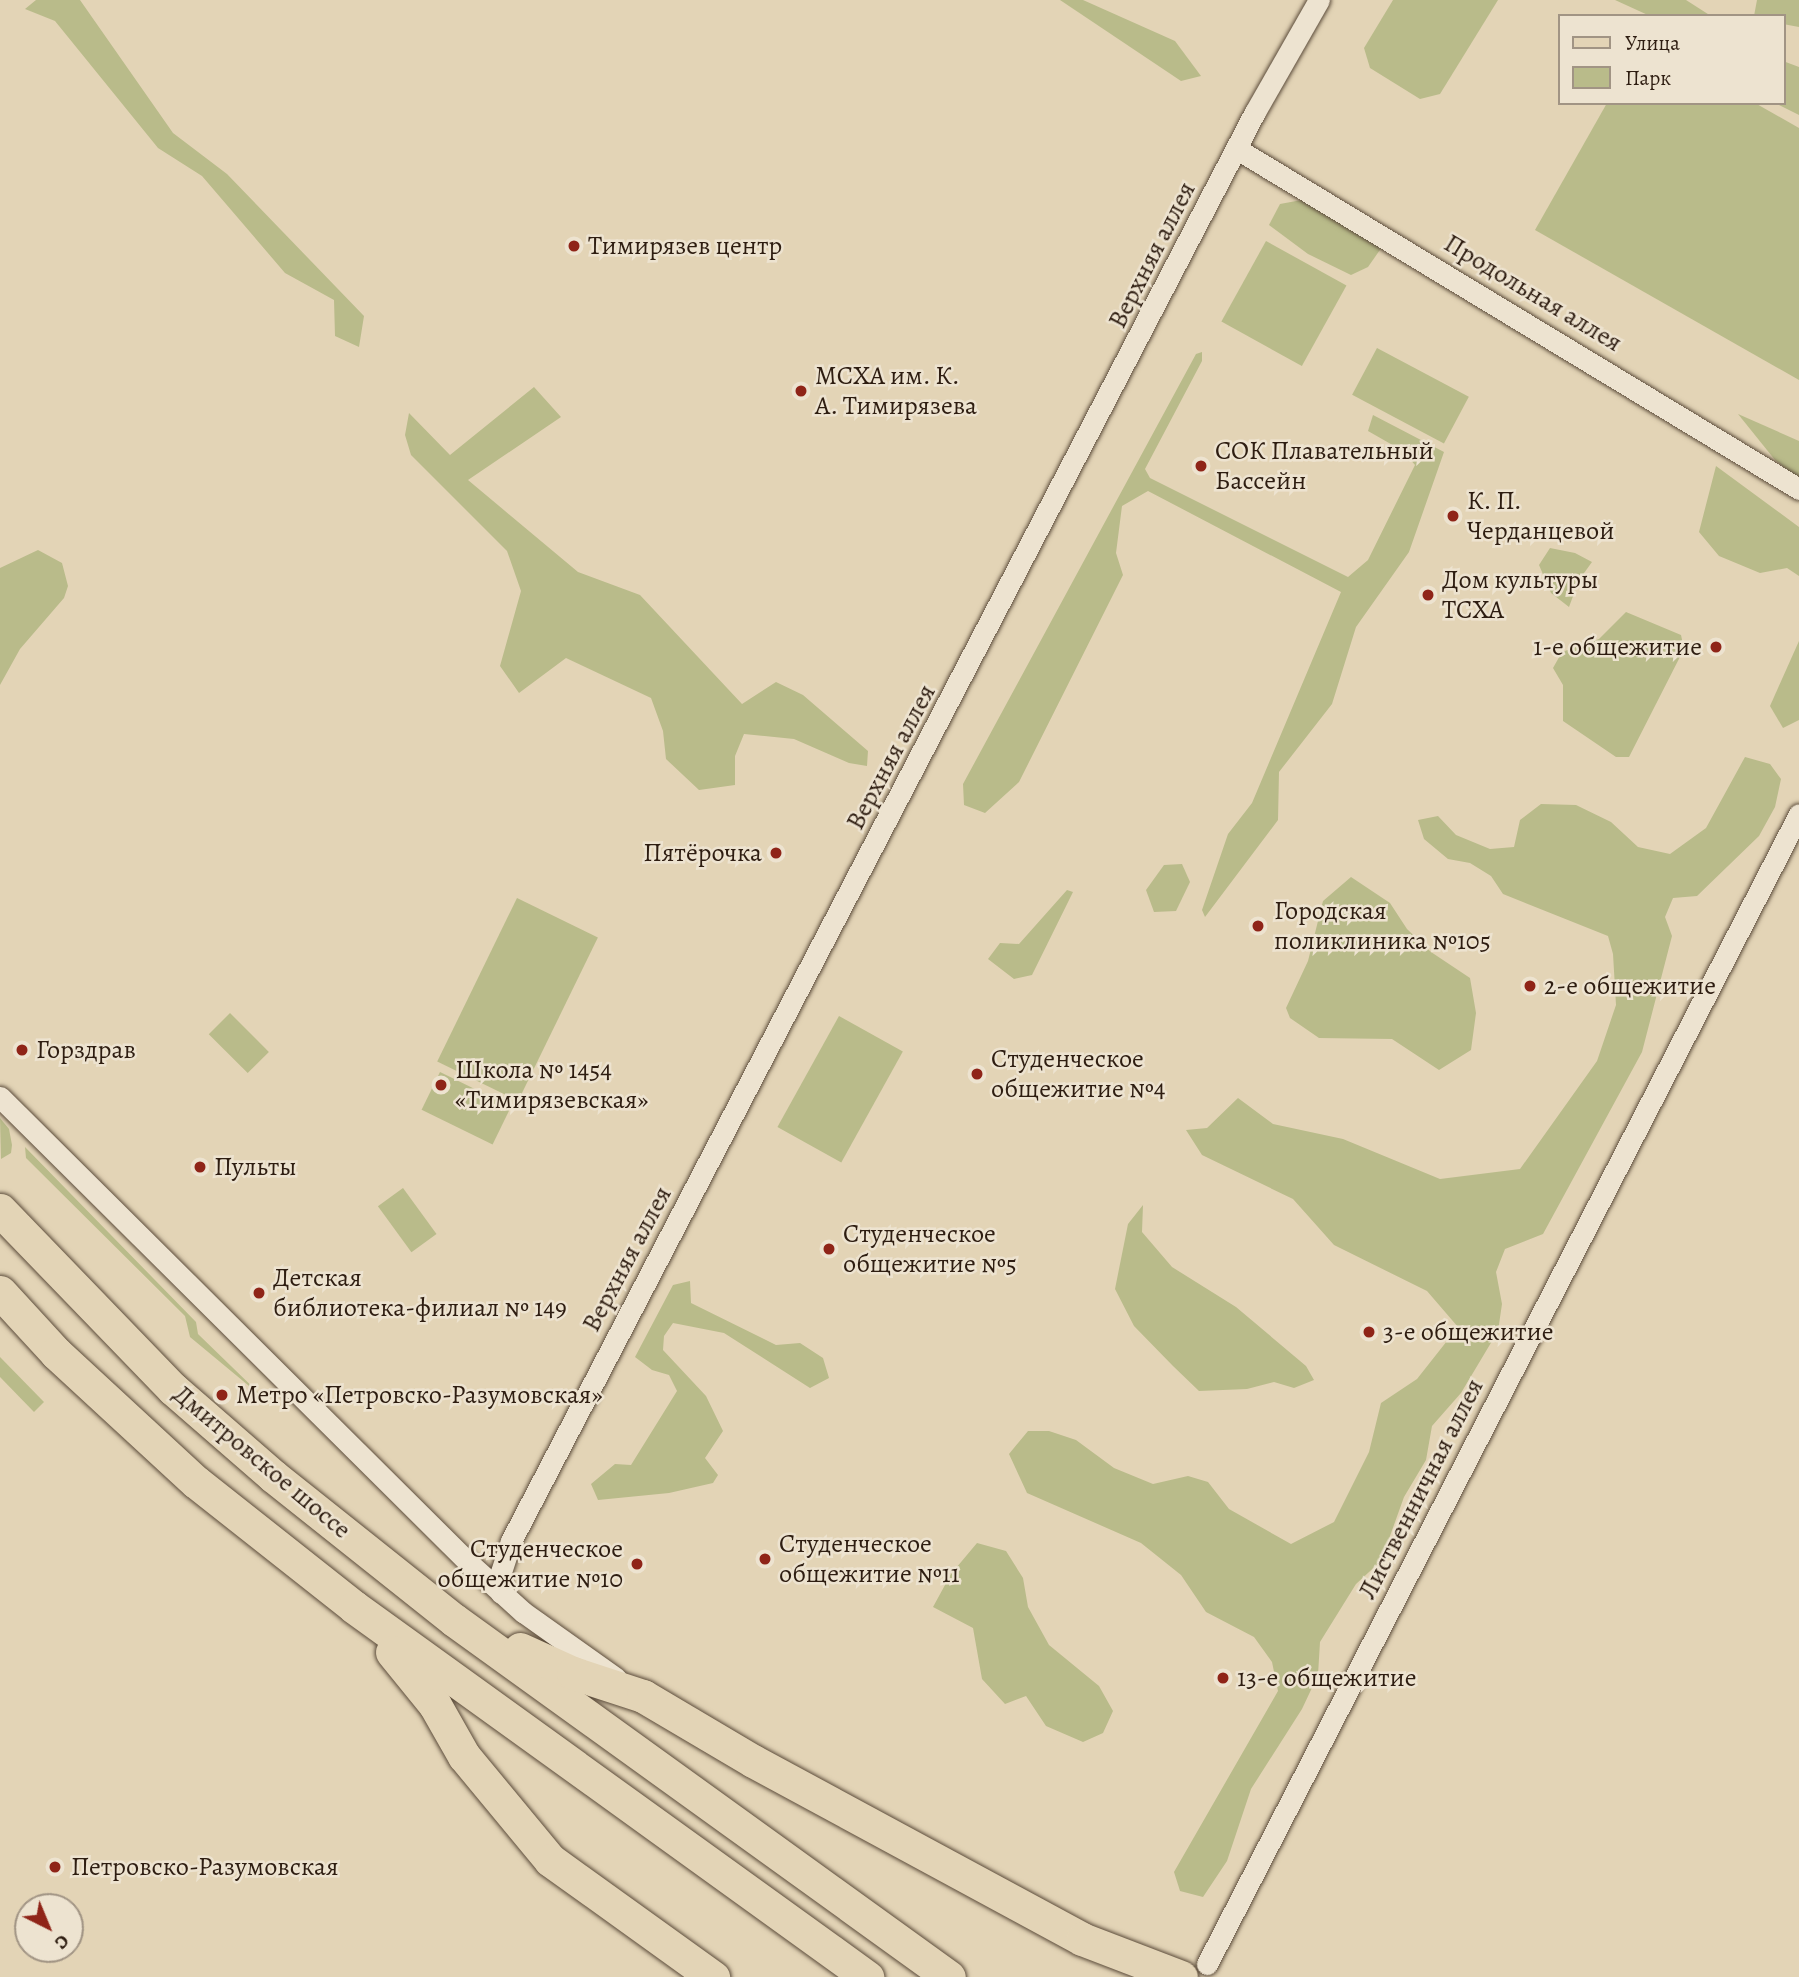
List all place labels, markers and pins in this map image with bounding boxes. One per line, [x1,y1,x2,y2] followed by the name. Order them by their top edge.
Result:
[588,230,782,262] place label: Тимирязев центр
[566,238,582,254] marker: Тимирязев центр
[815,360,978,422] place label: МСХА им. К. А. Тимирязева
[793,383,809,399] marker: МСХА им. К. А. Тимирязева
[1215,435,1434,496] place label: СОК Плавательный Бассейн
[1193,458,1209,474] marker: СОК Плавательный Бассейн
[1467,485,1614,546] place label: К. П. Черданцевой
[1445,508,1461,524] marker: К. П. Черданцевой
[1442,564,1598,626] place label: Дом культуры ТСХА
[1420,587,1436,603] marker: Дом культуры ТСХА
[1533,631,1702,663] place label: 1-е общежитие
[1708,639,1724,655] marker: 1-е общежитие
[643,837,762,869] place label: Пятёрочка
[768,845,784,861] marker: Пятёрочка
[1274,895,1491,956] place label: Городская поликлиника №105
[1248,916,1268,936] marker: Городская поликлиника №105
[1544,970,1716,1002] place label: 2-е общежитие
[1522,978,1538,994] marker: 2-е общежитие
[36,1034,136,1066] place label: Горздрав
[14,1042,30,1058] marker: Горздрав
[991,1043,1166,1104] place label: Студенческое общежитие №4
[455,1054,648,1116] place label: Школа № 1454 «Тимирязевская»
[969,1066,985,1082] marker: Студенческое общежитие №4
[433,1077,449,1093] marker: Школа № 1454 «Тимирязевская»
[214,1151,297,1183] place label: Пульты
[192,1159,208,1175] marker: Пульты
[843,1218,1017,1280] place label: Студенческое общежитие №5
[821,1241,837,1257] marker: Студенческое общежитие №5
[273,1262,567,1324] place label: Детская библиотека-филиал № 149
[251,1285,267,1301] marker: Детская библиотека-филиал № 149
[1383,1316,1554,1348] place label: 3-е общежитие
[1361,1324,1377,1340] marker: 3-е общежитие
[236,1379,603,1411] place label: Метро «Петровско-Разумовская»
[214,1387,230,1403] marker: Метро «Петровско-Разумовская»
[779,1528,960,1590] place label: Студенческое общежитие №11
[437,1533,623,1594] place label: Студенческое общежитие №10
[757,1551,773,1567] marker: Студенческое общежитие №11
[629,1556,645,1572] marker: Студенческое общежитие №10
[1237,1662,1417,1694] place label: 13-е общежитие
[1215,1670,1231,1686] marker: 13-е общежитие
[71,1851,338,1883] place label: Петровско-Разумовская
[45,1857,65,1877] marker: Петровско-Разумовская

